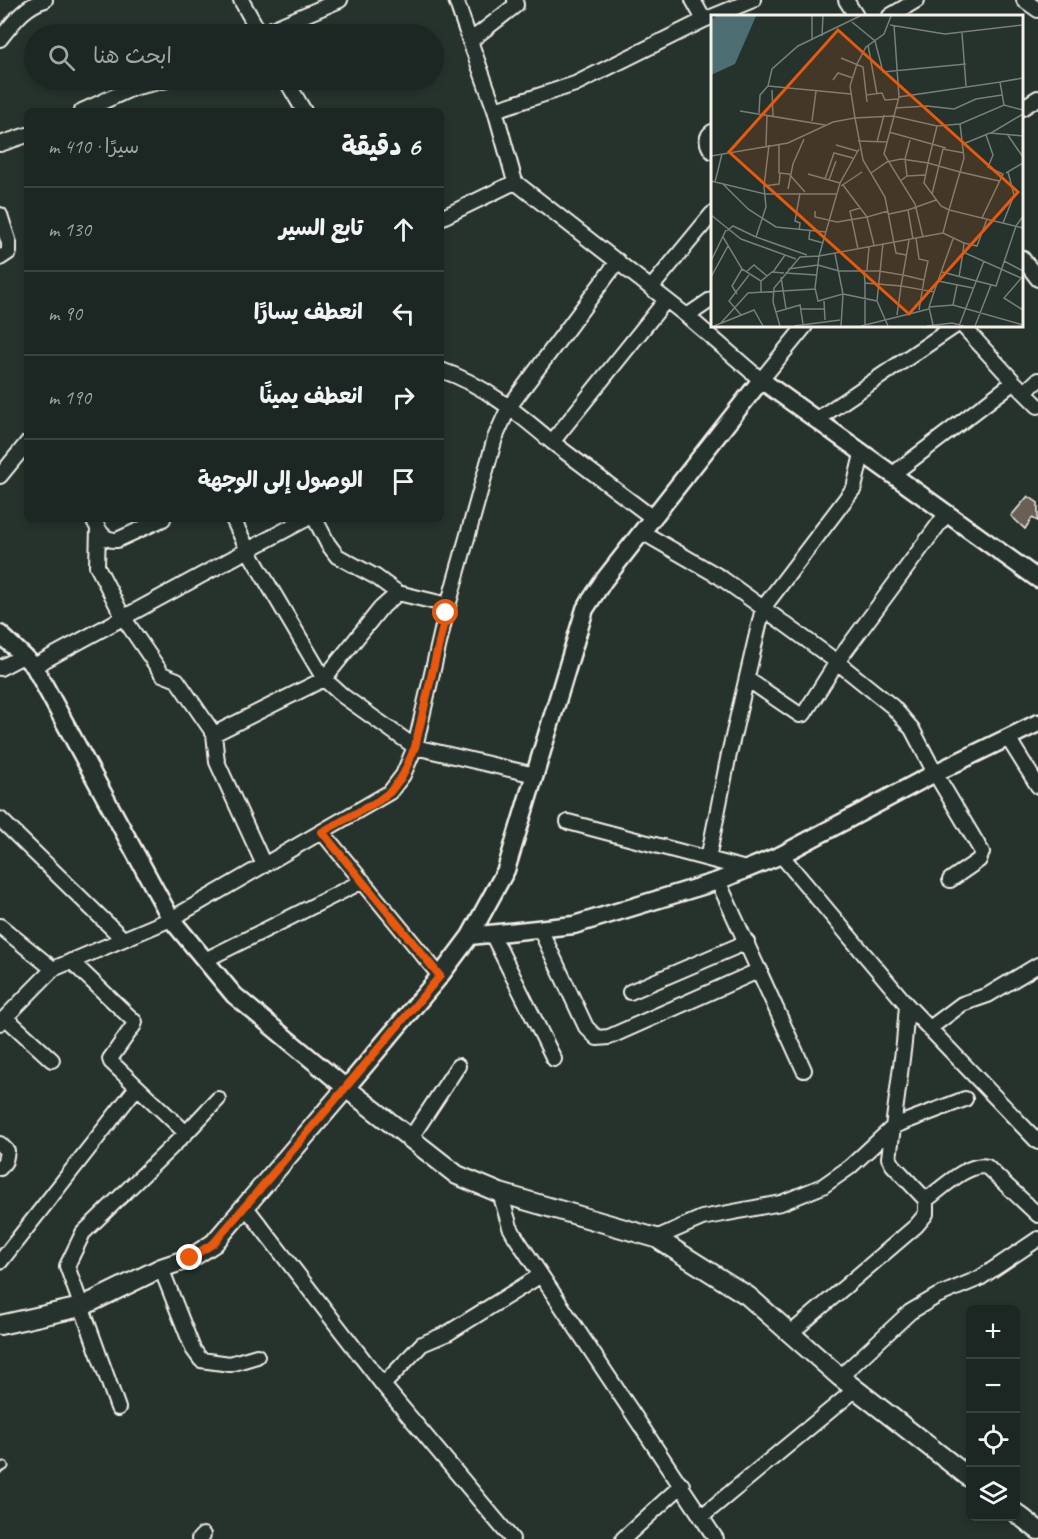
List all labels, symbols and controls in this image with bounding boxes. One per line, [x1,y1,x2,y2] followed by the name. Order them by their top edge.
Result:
[711,15,1023,327] inset map
[24,24,444,90] search box
[45,41,78,74] icon: search
[93,42,172,70] text: ابحث هنا
[341,130,420,163] text: 6 دقيقة
[48,134,139,159] text: سيرًا · 410 m
[387,213,420,246] icon: ahead
[279,214,363,242] text: تابع السير
[48,217,91,242] text: 130 m
[387,297,420,330] icon: left
[254,298,363,326] text: انعطف يسارًا
[48,301,82,326] text: 90 m
[387,381,420,414] icon: right
[259,382,363,410] text: انعطف يمينًا
[48,385,91,410] text: 190 m
[387,465,420,498] icon: arrive
[198,466,363,494] text: الوصول إلى الوجهة
[432,599,458,625] route start
[176,1244,202,1270] route end
[966,1305,1020,1521] map controls
[966,1305,1020,1359] button: +
[966,1359,1020,1413] button: −
[966,1413,1020,1467] button: locate
[966,1467,1020,1521] button: layers

